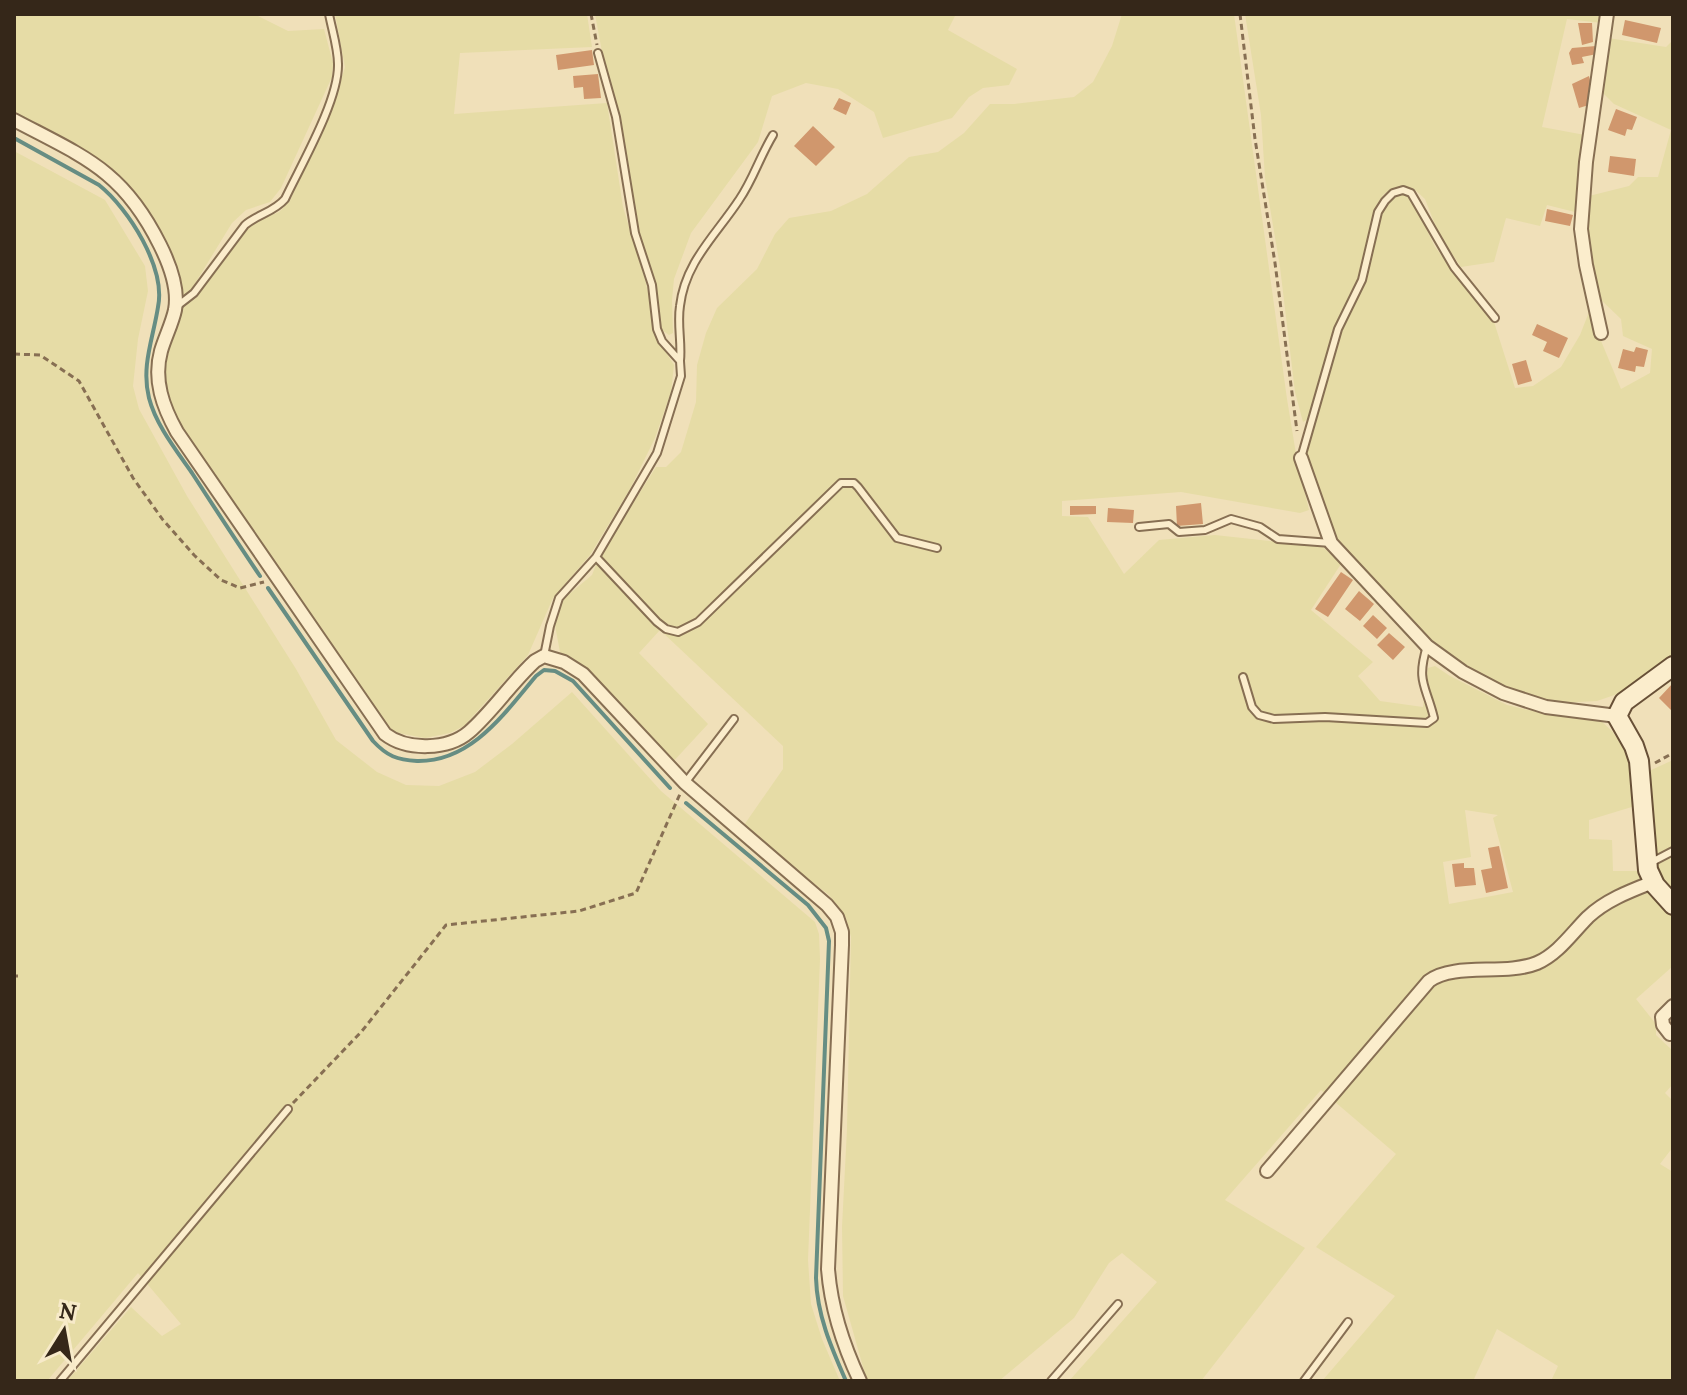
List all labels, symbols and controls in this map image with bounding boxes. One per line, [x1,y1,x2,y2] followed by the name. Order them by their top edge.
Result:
[24,1291,104,1371] north arrow
[57,1296,79,1327] text: N

